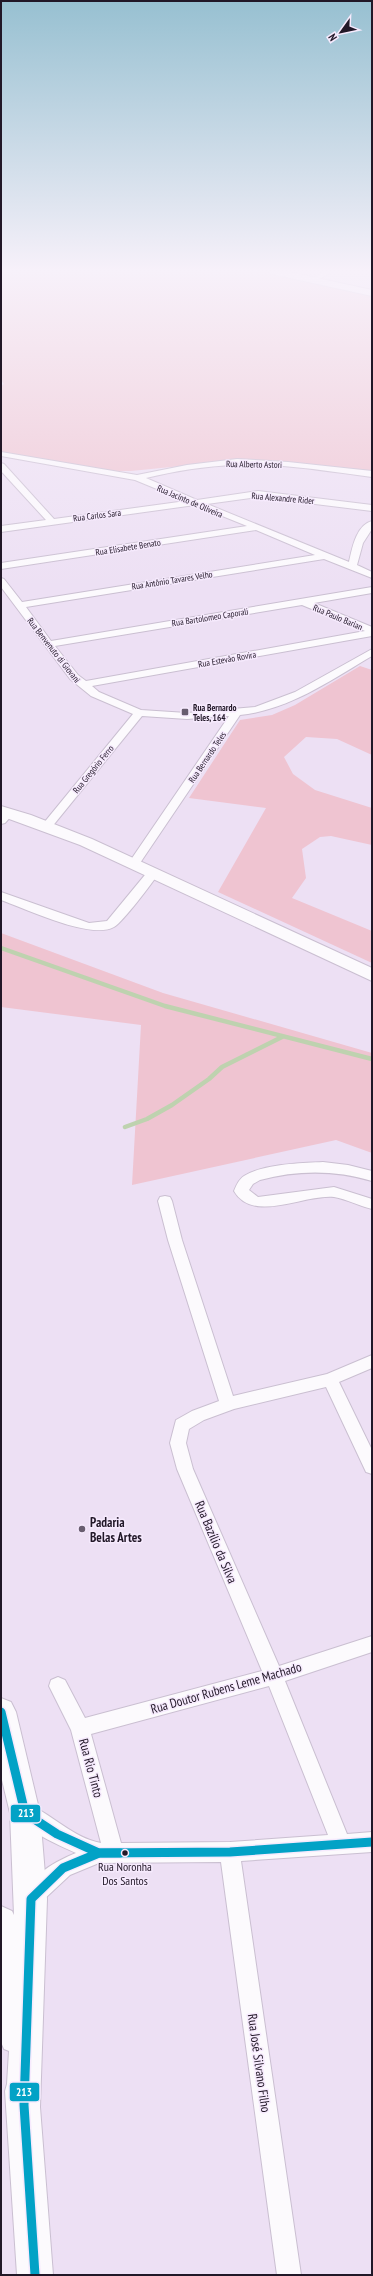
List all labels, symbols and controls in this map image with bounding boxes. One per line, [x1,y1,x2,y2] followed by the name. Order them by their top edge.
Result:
[321,12,361,52] north arrow
[325,31,340,44] text: N
[226,458,282,470] street label: Rua Alberto Astori
[155,482,225,520] street label: Rua Jacinto de Oliveira
[251,490,315,506] street label: Rua Alexandre Rider
[72,507,122,523] street label: Rua Carlos Sara
[95,536,161,558] street label: Rua Elisabete Benato
[131,568,213,592] street label: Rua Antônio Tavares Velho
[312,602,364,632] street label: Rua Paulo Barian
[171,606,249,628] street label: Rua Bartolomeo Caporali
[25,615,83,685] street label: Rua Benvenuto di Giovani
[197,648,257,670] street label: Rua Estevão Rovira
[193,702,236,723] place label: Rua Bernardo Teles, 164
[180,707,190,717] marker: Rua Bernardo Teles, 164
[186,729,228,785] street label: Rua Bernardo Teles
[70,743,116,795] street label: Rua Gregório Ferro
[191,1498,241,1586] street label: Rua Bazílio da Silva
[90,1514,142,1546] place label: Padaria Belas Artes
[77,1524,87,1534] marker: Padaria Belas Artes
[149,1658,304,1718] street label: Rua Doutor Rubens Leme Machado
[75,1737,107,1800] street label: Rua Rio Tinto
[10,1804,41,1823] line badge: 213
[18,1806,34,1820] text: 213
[120,1848,130,1858] marker: Rua Noronha Dos Santos
[98,1859,152,1888] place label: Rua Noronha Dos Santos
[244,2013,274,2114] street label: Rua José Silvano Filho
[9,2082,40,2102] line badge: 213
[16,2085,32,2099] text: 213

